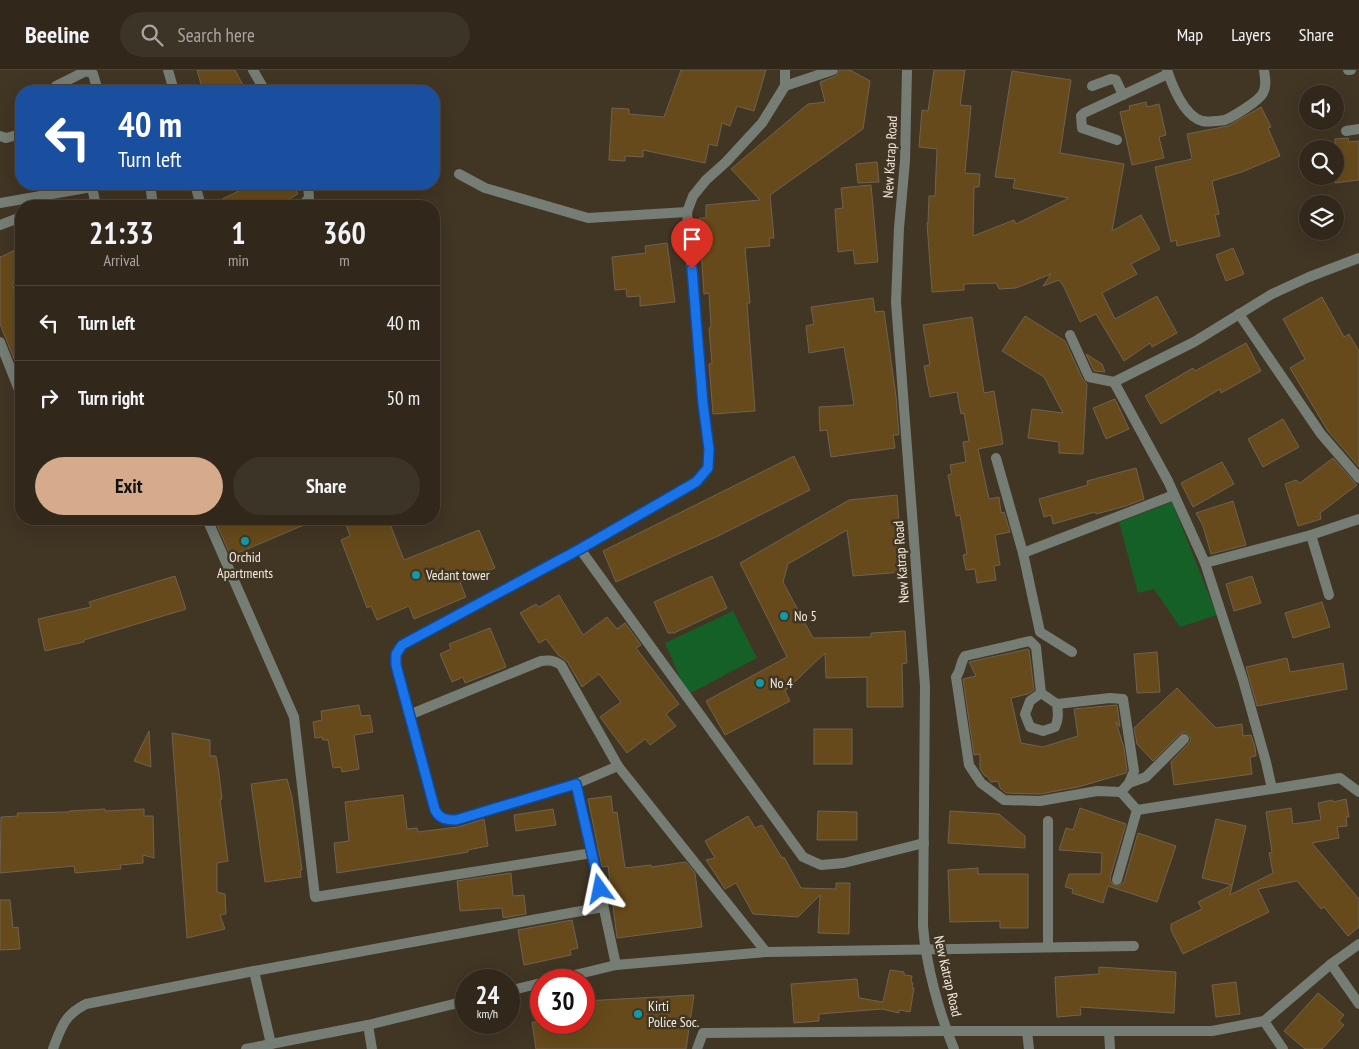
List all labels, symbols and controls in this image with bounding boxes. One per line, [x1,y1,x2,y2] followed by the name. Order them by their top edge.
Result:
[120,12,470,57] search box
[25,19,90,50] text: Beeline
[138,21,166,49] icon: search
[178,23,255,47] text: Search here
[1177,23,1203,46] text: Map
[1231,23,1271,46] text: Layers
[1299,23,1334,46] text: Share
[1299,85,1344,240] map controls
[1299,85,1344,130] button: sound
[118,101,182,147] text: 40 m
[35,105,100,170] icon: left
[879,115,901,199] street label: New Katrap Road
[1299,140,1344,185] button: search
[118,145,182,173] text: Turn left
[1299,195,1344,240] button: layers
[89,213,154,252] text: 21:33
[231,213,246,252] text: 1
[323,213,366,252] text: 360
[671,218,713,269] pin
[678,225,706,253] icon: arrive
[103,250,140,270] text: Arrival
[228,250,249,270] text: min
[339,250,350,270] text: m
[35,309,63,337] icon: left
[78,311,135,335] text: Turn left
[387,311,420,335] text: 40 m
[35,384,63,412] icon: right
[78,386,144,410] text: Turn right
[387,386,420,410] text: 50 m
[35,457,223,515] button: Exit
[233,457,420,515] button: Share
[889,520,913,604] street label: New Katrap Road
[239,535,251,547] marker: Orchid Apartments
[217,548,273,582] place label: Orchid Apartments
[425,566,490,584] place label: Vedant tower
[410,569,422,581] marker: Vedant tower
[794,607,817,625] place label: No 5
[778,610,790,622] marker: No 5
[770,674,794,692] place label: No 4
[754,677,766,689] marker: No 4
[573,862,625,914] position arrow
[930,934,966,1018] street label: New Katrap Road
[530,969,595,1034] speed limit sign: 30
[476,979,499,1011] text: 24
[648,997,699,1031] place label: Kirti Police Soc.
[477,1006,498,1021] text: km/h
[632,1008,644,1020] marker: Kirti Police Soc.

